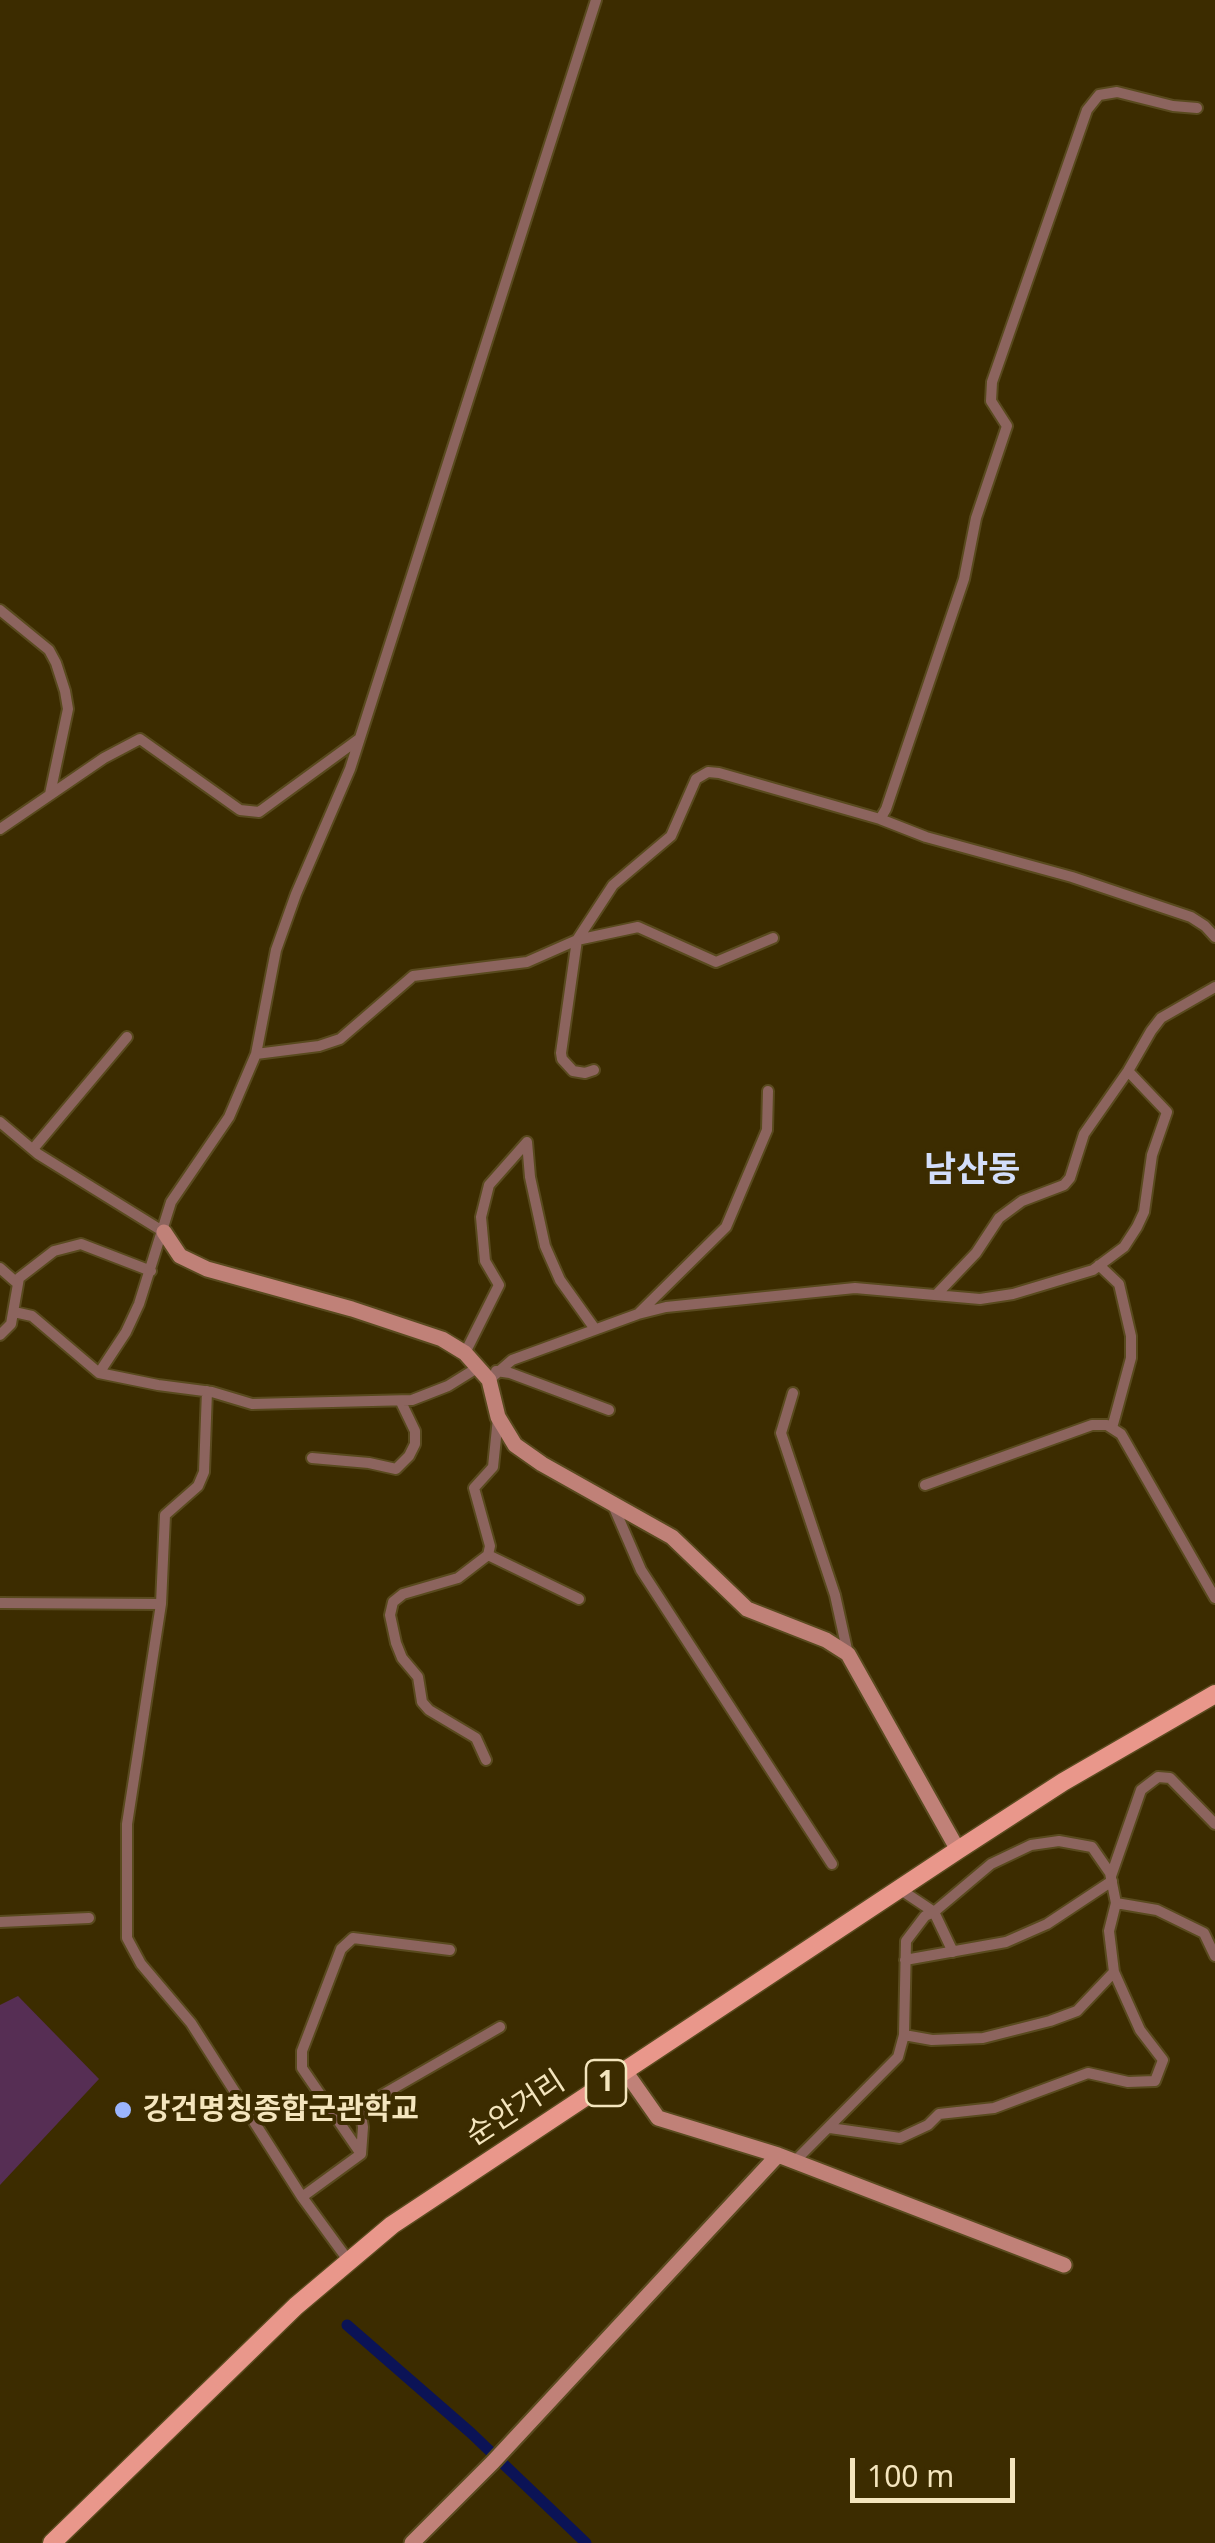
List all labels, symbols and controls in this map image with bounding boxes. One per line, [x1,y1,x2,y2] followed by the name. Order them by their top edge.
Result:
[924,1150,1020,1192] district label: 남산동
[586,2060,626,2106] road number: 1
[460,2064,572,2154] street label: 순안거리
[143,2092,419,2128] place label: 강건명칭종합군관학교
[112,2099,134,2121] marker: 강건명칭종합군관학교
[855,2438,1020,2500] scale bar
[867,2455,954,2496] text: 100 m

